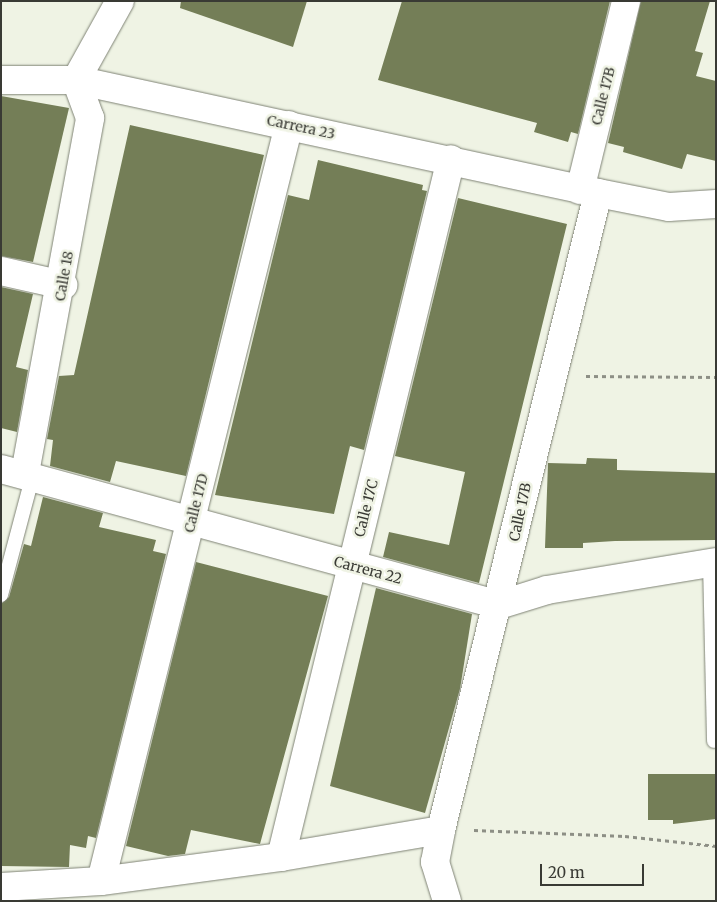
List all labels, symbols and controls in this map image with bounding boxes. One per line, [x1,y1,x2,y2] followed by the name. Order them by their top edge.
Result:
[588,65,618,127] street label: Calle 17B
[265,112,337,142] street label: Carrera 23
[51,250,77,302] street label: Calle 18
[181,472,211,534] street label: Calle 17D
[351,478,381,538] street label: Calle 17C
[506,481,534,543] street label: Calle 17B
[332,553,404,587] street label: Carrera 22
[542,854,646,886] scale bar
[548,863,585,882] text: 20 m

